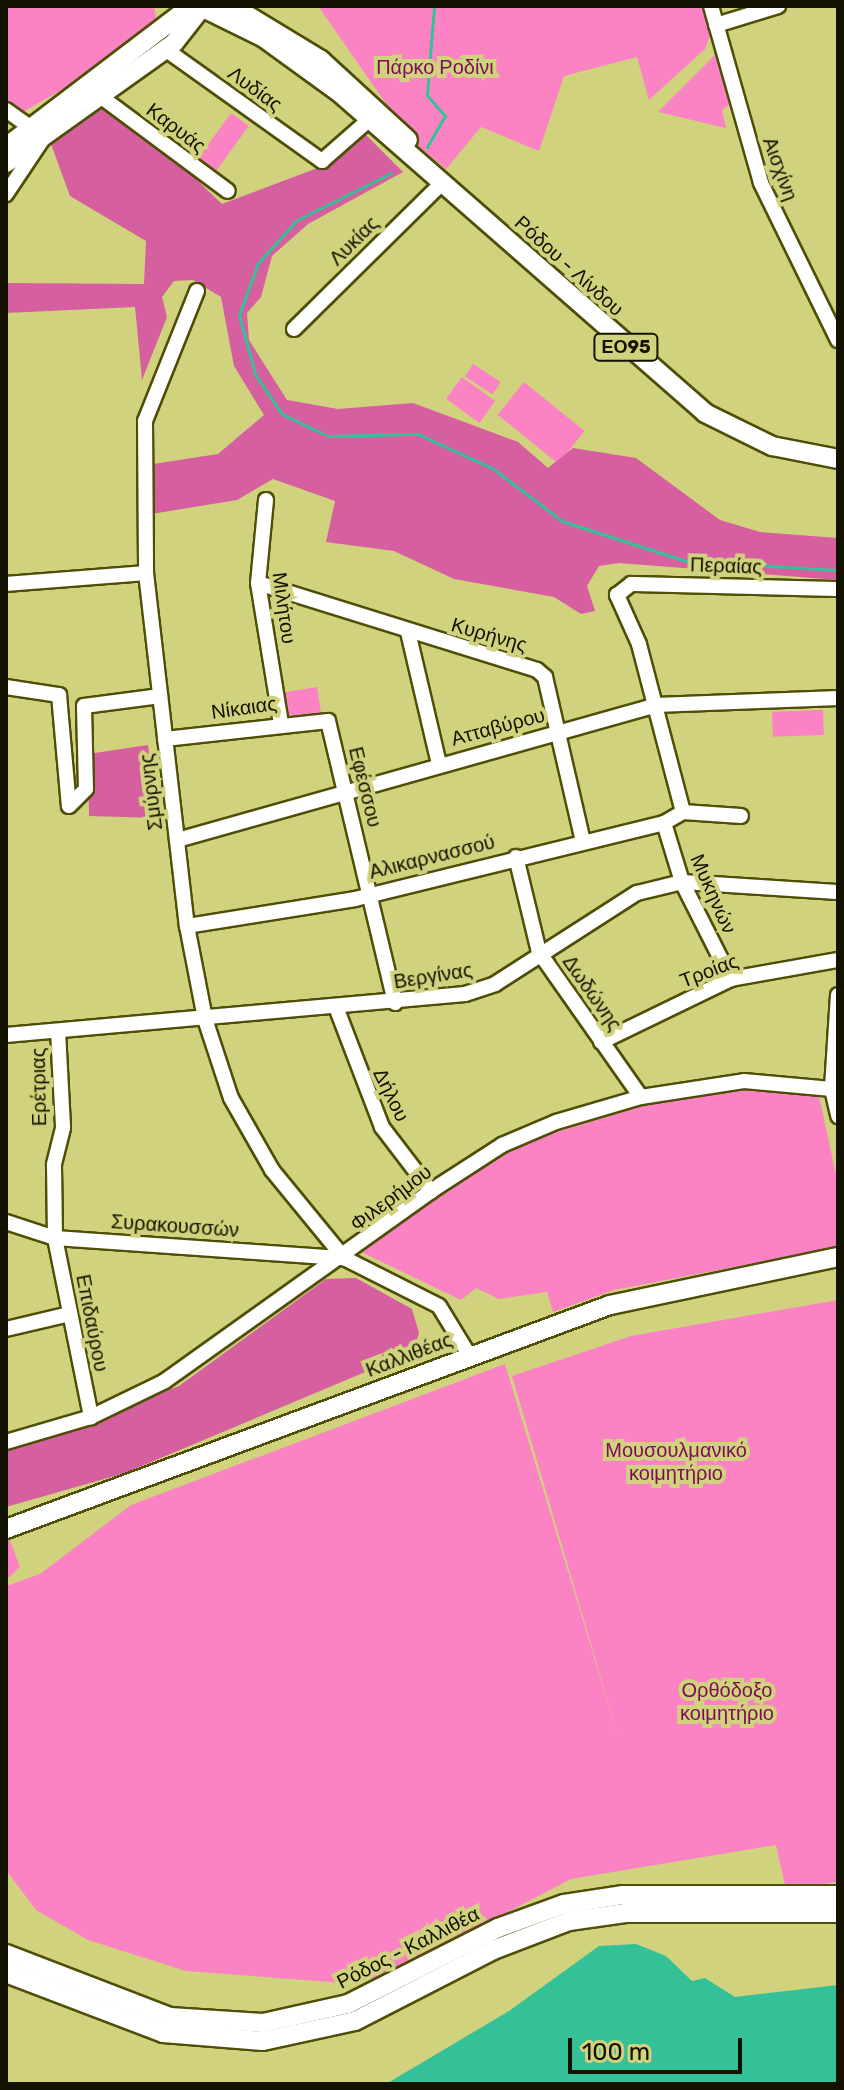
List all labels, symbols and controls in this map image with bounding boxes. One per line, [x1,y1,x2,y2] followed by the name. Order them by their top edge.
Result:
[376,55,494,79] park label: Πάρκο Ροδίνι
[223,61,287,117] street label: Λυδίας
[142,98,210,158] street label: Καρυάς
[757,134,803,204] street label: Αισχίνη
[324,211,384,271] street label: Λυκίας
[510,211,628,321] street label: Ρόδου - Λίνδου
[592,333,660,361] road number: ΕΟ95
[690,553,762,579] street label: Περαίας
[267,571,301,645] street label: Μιλήτου
[448,613,530,657] street label: Κυρήνης
[210,692,278,724] street label: Νίκαιας
[448,703,548,751] street label: Ατταβύρου
[343,744,387,830] street label: Εφέσσου
[134,752,168,832] street label: Σμύρνης
[367,830,497,884] street label: Αλικαρνασσού
[685,851,741,937] street label: Μυκηνών
[677,949,741,993] street label: Τροίας
[557,951,627,1035] street label: Δωδώνης
[392,958,474,994] street label: Βεργίνας
[26,1048,52,1126] street label: Ερέτριας
[368,1064,414,1126] street label: Δήλου
[346,1160,436,1236] street label: Φιλερήμου
[110,1210,240,1242] street label: Συρακουσσών
[71,1272,113,1374] street label: Επιδαύρου
[363,1328,455,1382] street label: Καλλιθέας
[605,1438,747,1485] park label: Μουσουλμανικό κοιμητήριο
[680,1679,774,1726] park label: Ορθόδοξο κοιμητήριο
[333,1902,483,1994] street label: Ρόδος - Καλλιθέα
[572,2022,746,2072] scale bar
[582,2038,650,2066] text: 100 m

